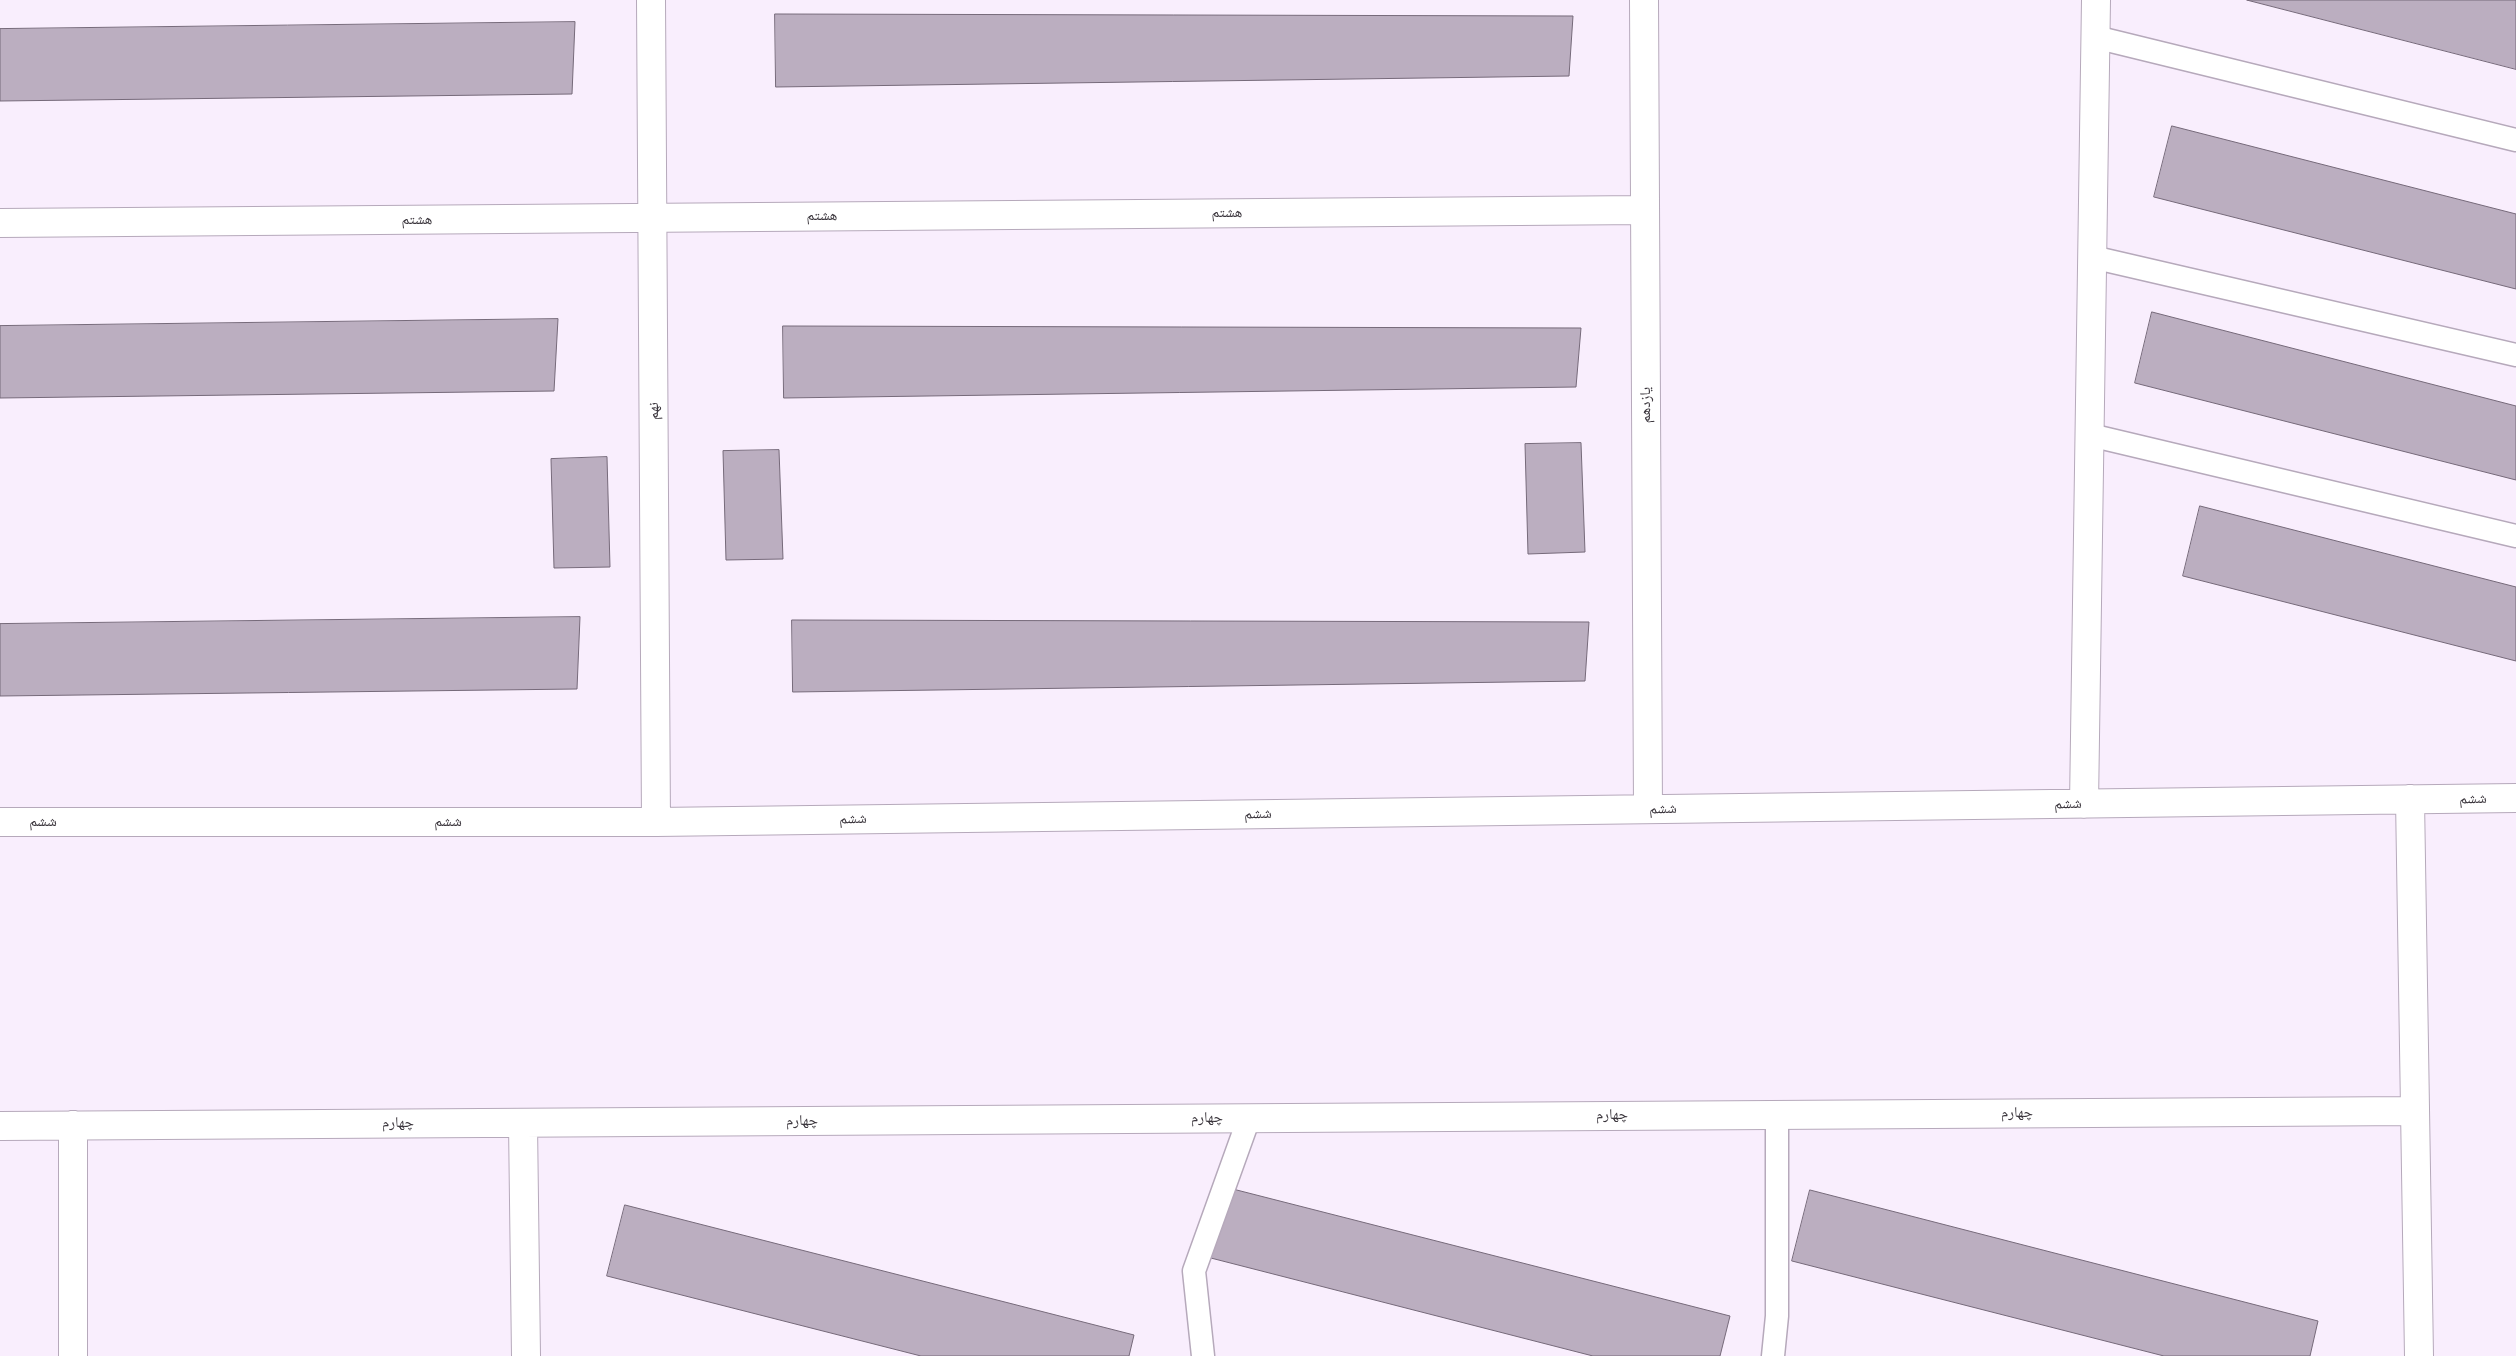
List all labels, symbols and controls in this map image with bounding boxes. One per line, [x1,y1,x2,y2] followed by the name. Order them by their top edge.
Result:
[1212,204,1242,222] street label: هشتم
[807,207,837,225] street label: هشتم
[402,211,432,229] street label: هشتم
[1637,387,1655,423] street label: یازدهم
[645,402,663,420] street label: نهم
[2459,790,2487,808] street label: ششم
[2054,795,2082,813] street label: ششم
[1649,800,1677,818] street label: ششم
[1244,805,1272,823] street label: ششم
[839,810,867,828] street label: ششم
[29,813,57,831] street label: ششم
[434,813,462,831] street label: ششم
[2001,1104,2033,1122] street label: چهارم
[1596,1106,1628,1124] street label: چهارم
[1191,1109,1223,1127] street label: چهارم
[786,1112,818,1130] street label: چهارم
[382,1114,414,1132] street label: چهارم

